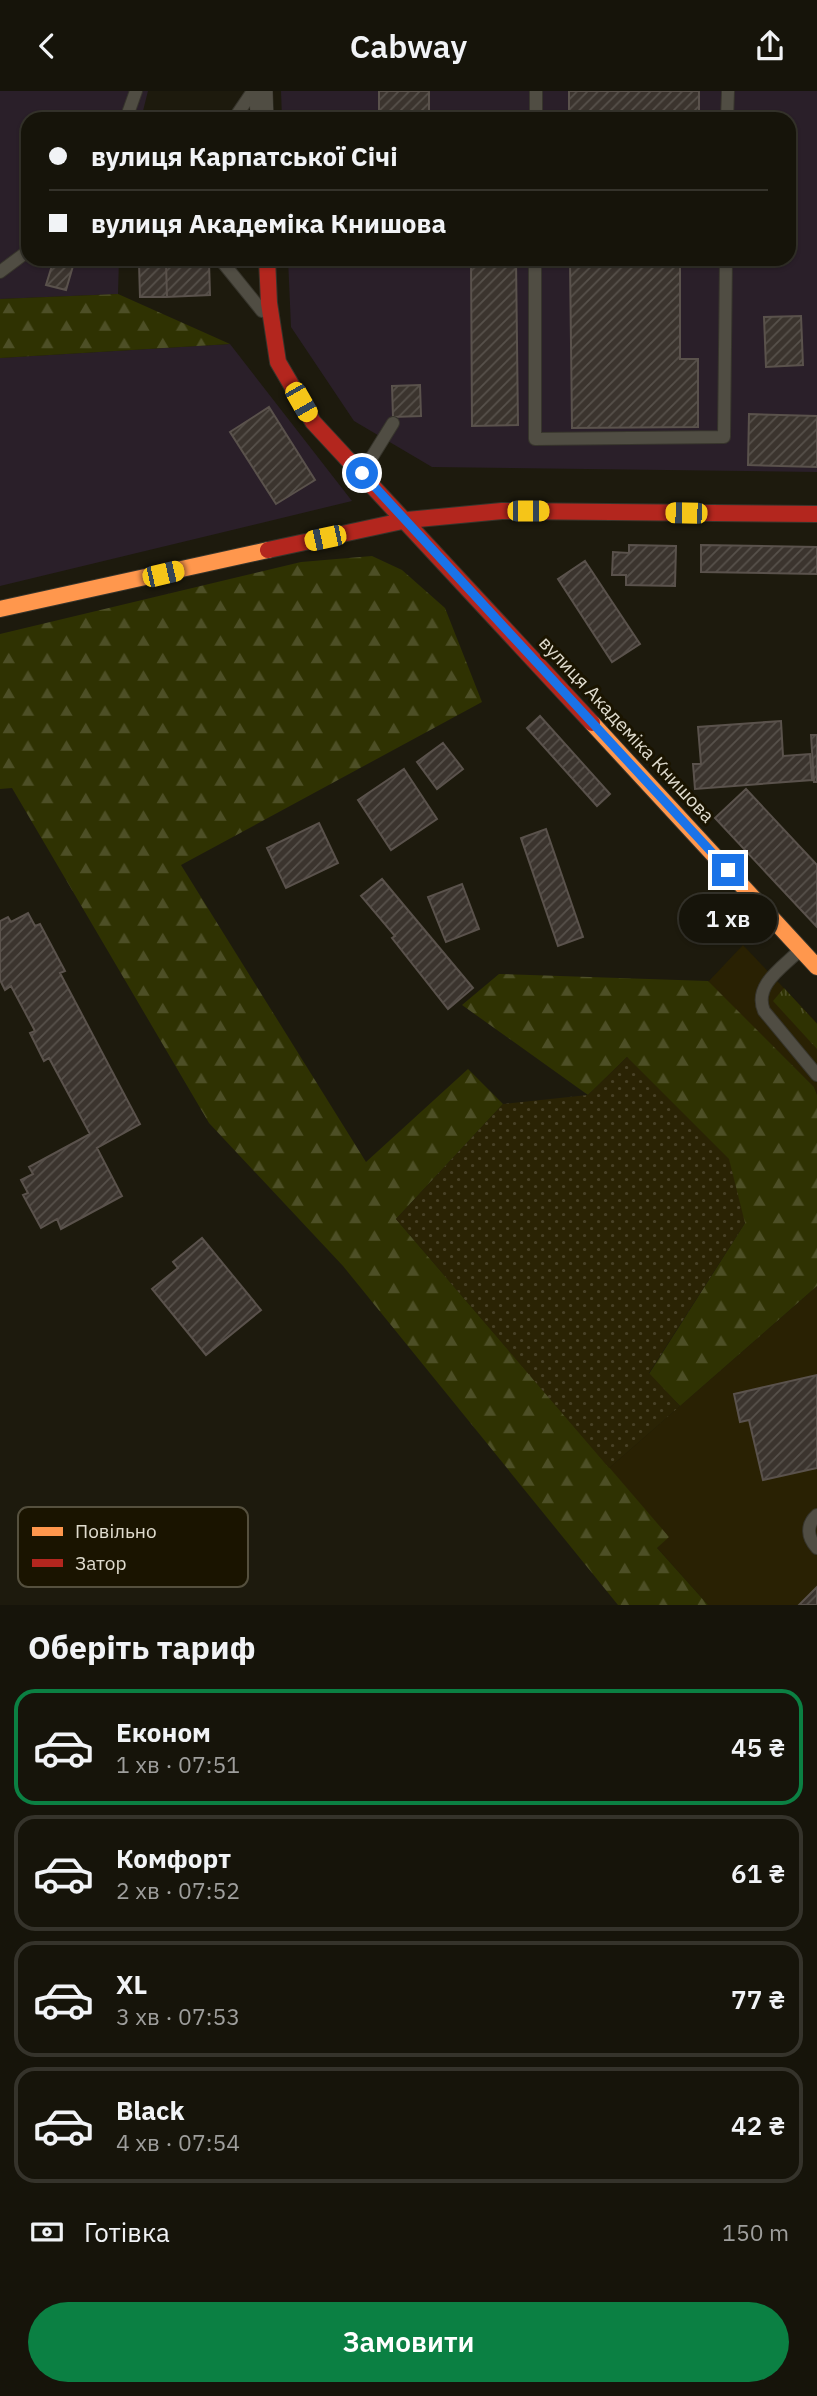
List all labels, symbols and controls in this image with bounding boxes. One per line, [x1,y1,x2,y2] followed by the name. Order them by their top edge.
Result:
[350,25,467,67] text: Cabway
[28,27,66,65] icon: back
[751,27,789,65] icon: share
[91,139,398,173] text: вулиця Карпатської Січі
[91,206,446,240] text: вулиця Академіка Книшова
[282,379,321,425] car
[346,457,378,489] route start
[508,501,550,522] car
[665,502,708,524] car
[303,523,348,553] car
[141,559,186,589] car
[534,631,720,827] street label: вулиця Академіка Книшова
[712,854,744,886] route end
[679,895,777,943] callout: 1 хв
[706,903,750,933] text: 1 хв
[18,1507,248,1587] legend
[75,1519,157,1543] text: Повільно
[75,1551,126,1575] text: Затор
[28,1626,255,1668] text: Оберіть тариф
[116,1715,211,1749] text: Економ
[32,1716,95,1779] icon: car
[731,1730,785,1764] text: 45 ₴
[116,1749,240,1779] text: 1 хв · 07:51
[116,1841,231,1875] text: Комфорт
[32,1842,95,1905] icon: car
[731,1856,785,1890] text: 61 ₴
[116,1875,240,1905] text: 2 хв · 07:52
[116,1967,147,2001] text: XL
[32,1968,95,2031] icon: car
[731,1982,785,2016] text: 77 ₴
[116,2001,240,2031] text: 3 хв · 07:53
[116,2093,184,2127] text: Black
[32,2094,95,2157] icon: car
[731,2108,785,2142] text: 42 ₴
[116,2127,240,2157] text: 4 хв · 07:54
[28,2213,66,2251] icon: cash
[84,2215,170,2249] text: Готівка
[722,2217,789,2247] text: 150 m
[28,2302,789,2382] button: Замовити

